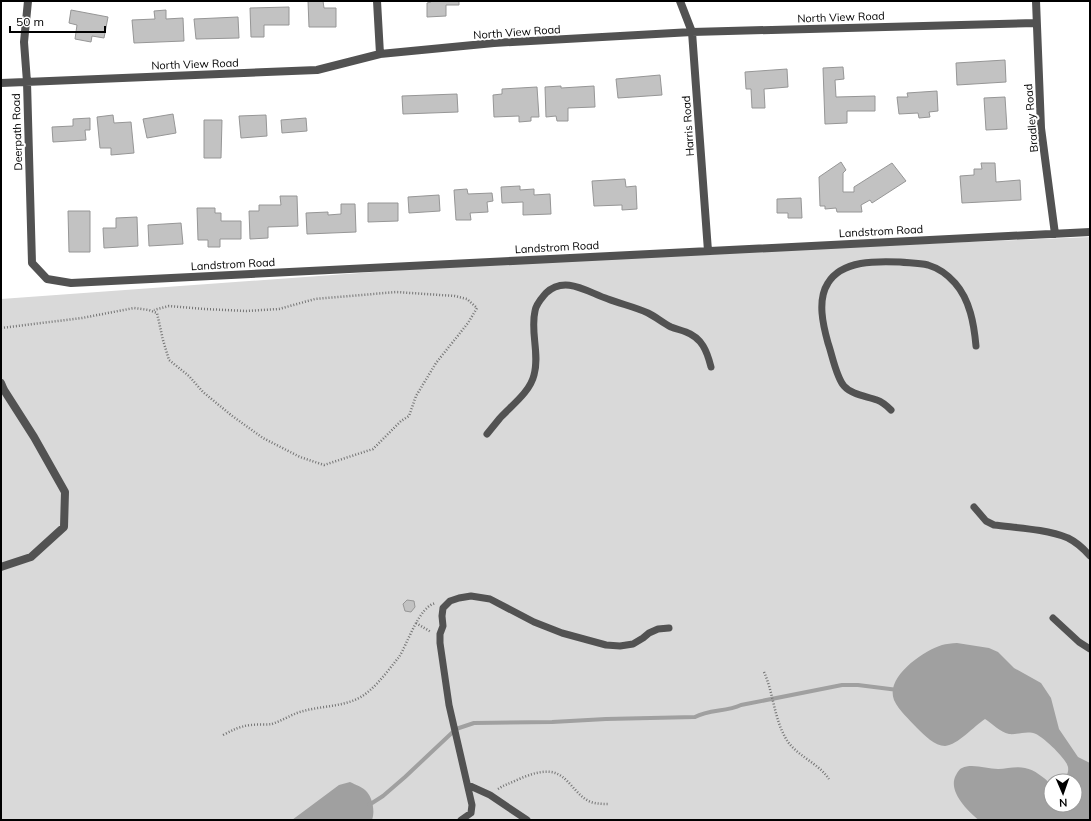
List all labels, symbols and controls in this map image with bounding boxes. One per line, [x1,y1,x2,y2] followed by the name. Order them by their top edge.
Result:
[10,8,105,34] scale bar
[797,8,885,26] street label: North View Road
[16,14,44,29] text: 50 m
[473,22,561,42] street label: North View Road
[151,55,239,73] street label: North View Road
[1021,83,1041,153] street label: Bradley Road
[9,93,25,171] street label: Deerpath Road
[679,95,697,157] street label: Harris Road
[838,222,924,240] street label: Landstrom Road
[514,238,600,256] street label: Landstrom Road
[190,255,276,273] street label: Landstrom Road
[1043,773,1083,813] north arrow
[1059,796,1068,810] text: N

